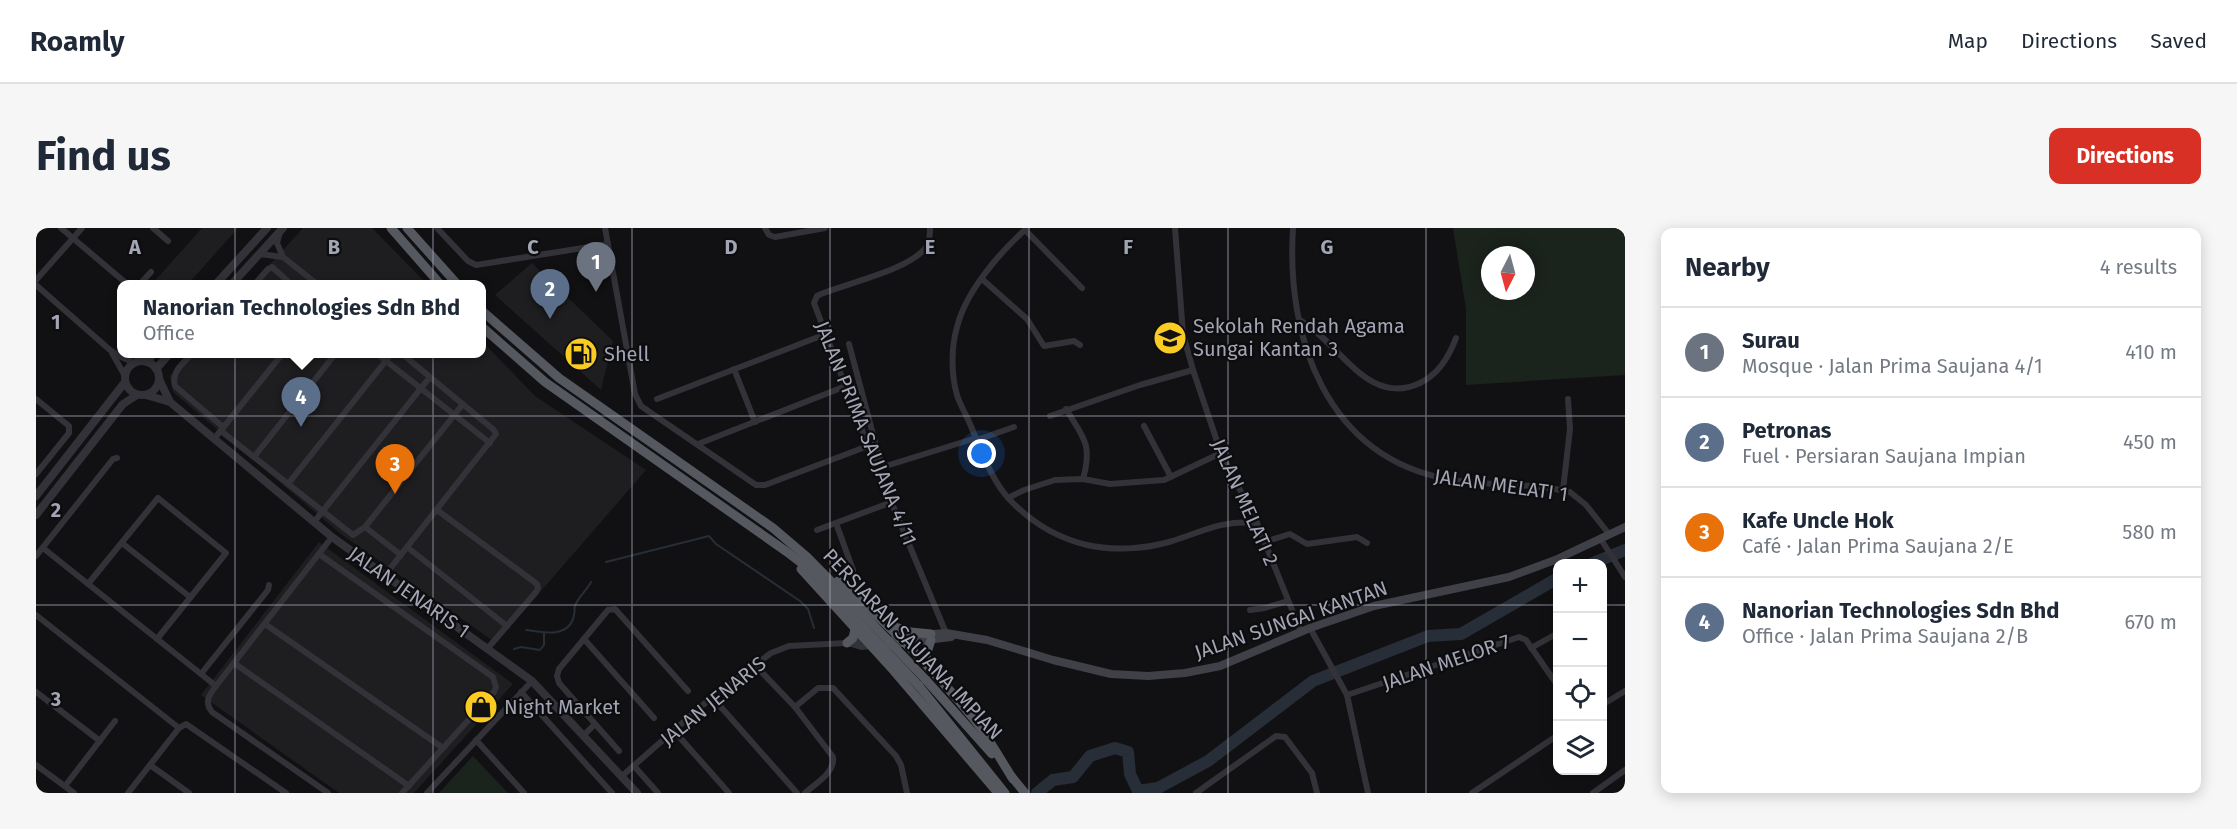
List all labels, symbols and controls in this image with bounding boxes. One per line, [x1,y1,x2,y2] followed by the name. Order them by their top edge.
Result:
[30,25,124,58] text: Roamly
[1948,28,1988,54] text: Map
[2021,28,2117,54] text: Directions
[2150,28,2207,54] text: Saved
[2049,128,2201,184] button: Directions
[36,131,171,181] text: Find us
[128,235,142,259] text: A
[328,235,340,259] text: B
[527,235,539,259] text: C
[724,235,738,259] text: D
[925,235,935,259] text: E
[1123,235,1133,259] text: F
[1321,235,1333,259] text: G
[576,242,616,292] pin: 1
[1481,246,1535,300] north arrow
[1685,252,1770,283] text: Nearby
[2100,255,2177,279] text: 4 results
[530,270,570,319] pin: 2
[117,280,486,358] popup
[143,294,460,321] text: Nanorian Technologies Sdn Bhd
[51,310,61,334] text: 1
[1193,314,1405,361] place label: Sekolah Rendah Agama Sungai Kantan 3
[810,317,922,549] street label: JALAN PRIMA SAUJANA 4/11
[1152,320,1188,356] school or university icon: Sekolah Rendah Agama Sungai Kantan 3
[143,321,195,345] text: Office
[1742,327,1800,354] text: Surau
[563,336,599,372] fuel station icon: Shell
[1700,340,1709,364] text: 1
[2125,340,2177,364] text: 410 m
[604,342,649,366] place label: Shell
[1742,354,2043,378] text: Mosque · Jalan Prima Saujana 4/1
[282,378,320,427] pin: 4
[1742,417,1831,444] text: Petronas
[1699,430,1710,454] text: 2
[2123,430,2177,454] text: 450 m
[1206,435,1284,569] street label: JALAN MELATI 2
[967,439,996,468] your location
[376,444,414,494] pin: 3
[1742,444,2026,468] text: Fuel · Persiaran Saujana Impian
[1433,464,1569,506] street label: JALAN MELATI 1
[51,498,61,522] text: 2
[1742,507,1894,534] text: Kafe Uncle Hok
[1699,520,1710,544] text: 3
[2122,520,2177,544] text: 580 m
[1742,534,2014,558] text: Café · Jalan Prima Saujana 2/E
[344,541,474,643] street label: JALAN JENARIS 1
[818,544,1008,744] street label: PERSIARAN SAUJANA IMPIAN
[1553,559,1607,775] map controls
[1553,559,1607,613] button: +
[1191,576,1391,664] street label: JALAN SUNGAI KANTAN
[1742,597,2060,624] text: Nanorian Technologies Sdn Bhd
[1699,610,1710,634] text: 4
[2125,610,2177,634] text: 670 m
[1553,613,1607,667] button: −
[1742,624,2028,648] text: Office · Jalan Prima Saujana 2/B
[1379,629,1513,695] street label: JALAN MELOR 7
[655,651,771,751] street label: JALAN JENARIS
[1553,667,1607,721] button: locate
[50,687,61,711] text: 3
[463,689,499,725] shop icon: Night Market
[504,695,621,719] place label: Night Market
[1553,721,1607,775] button: layers

